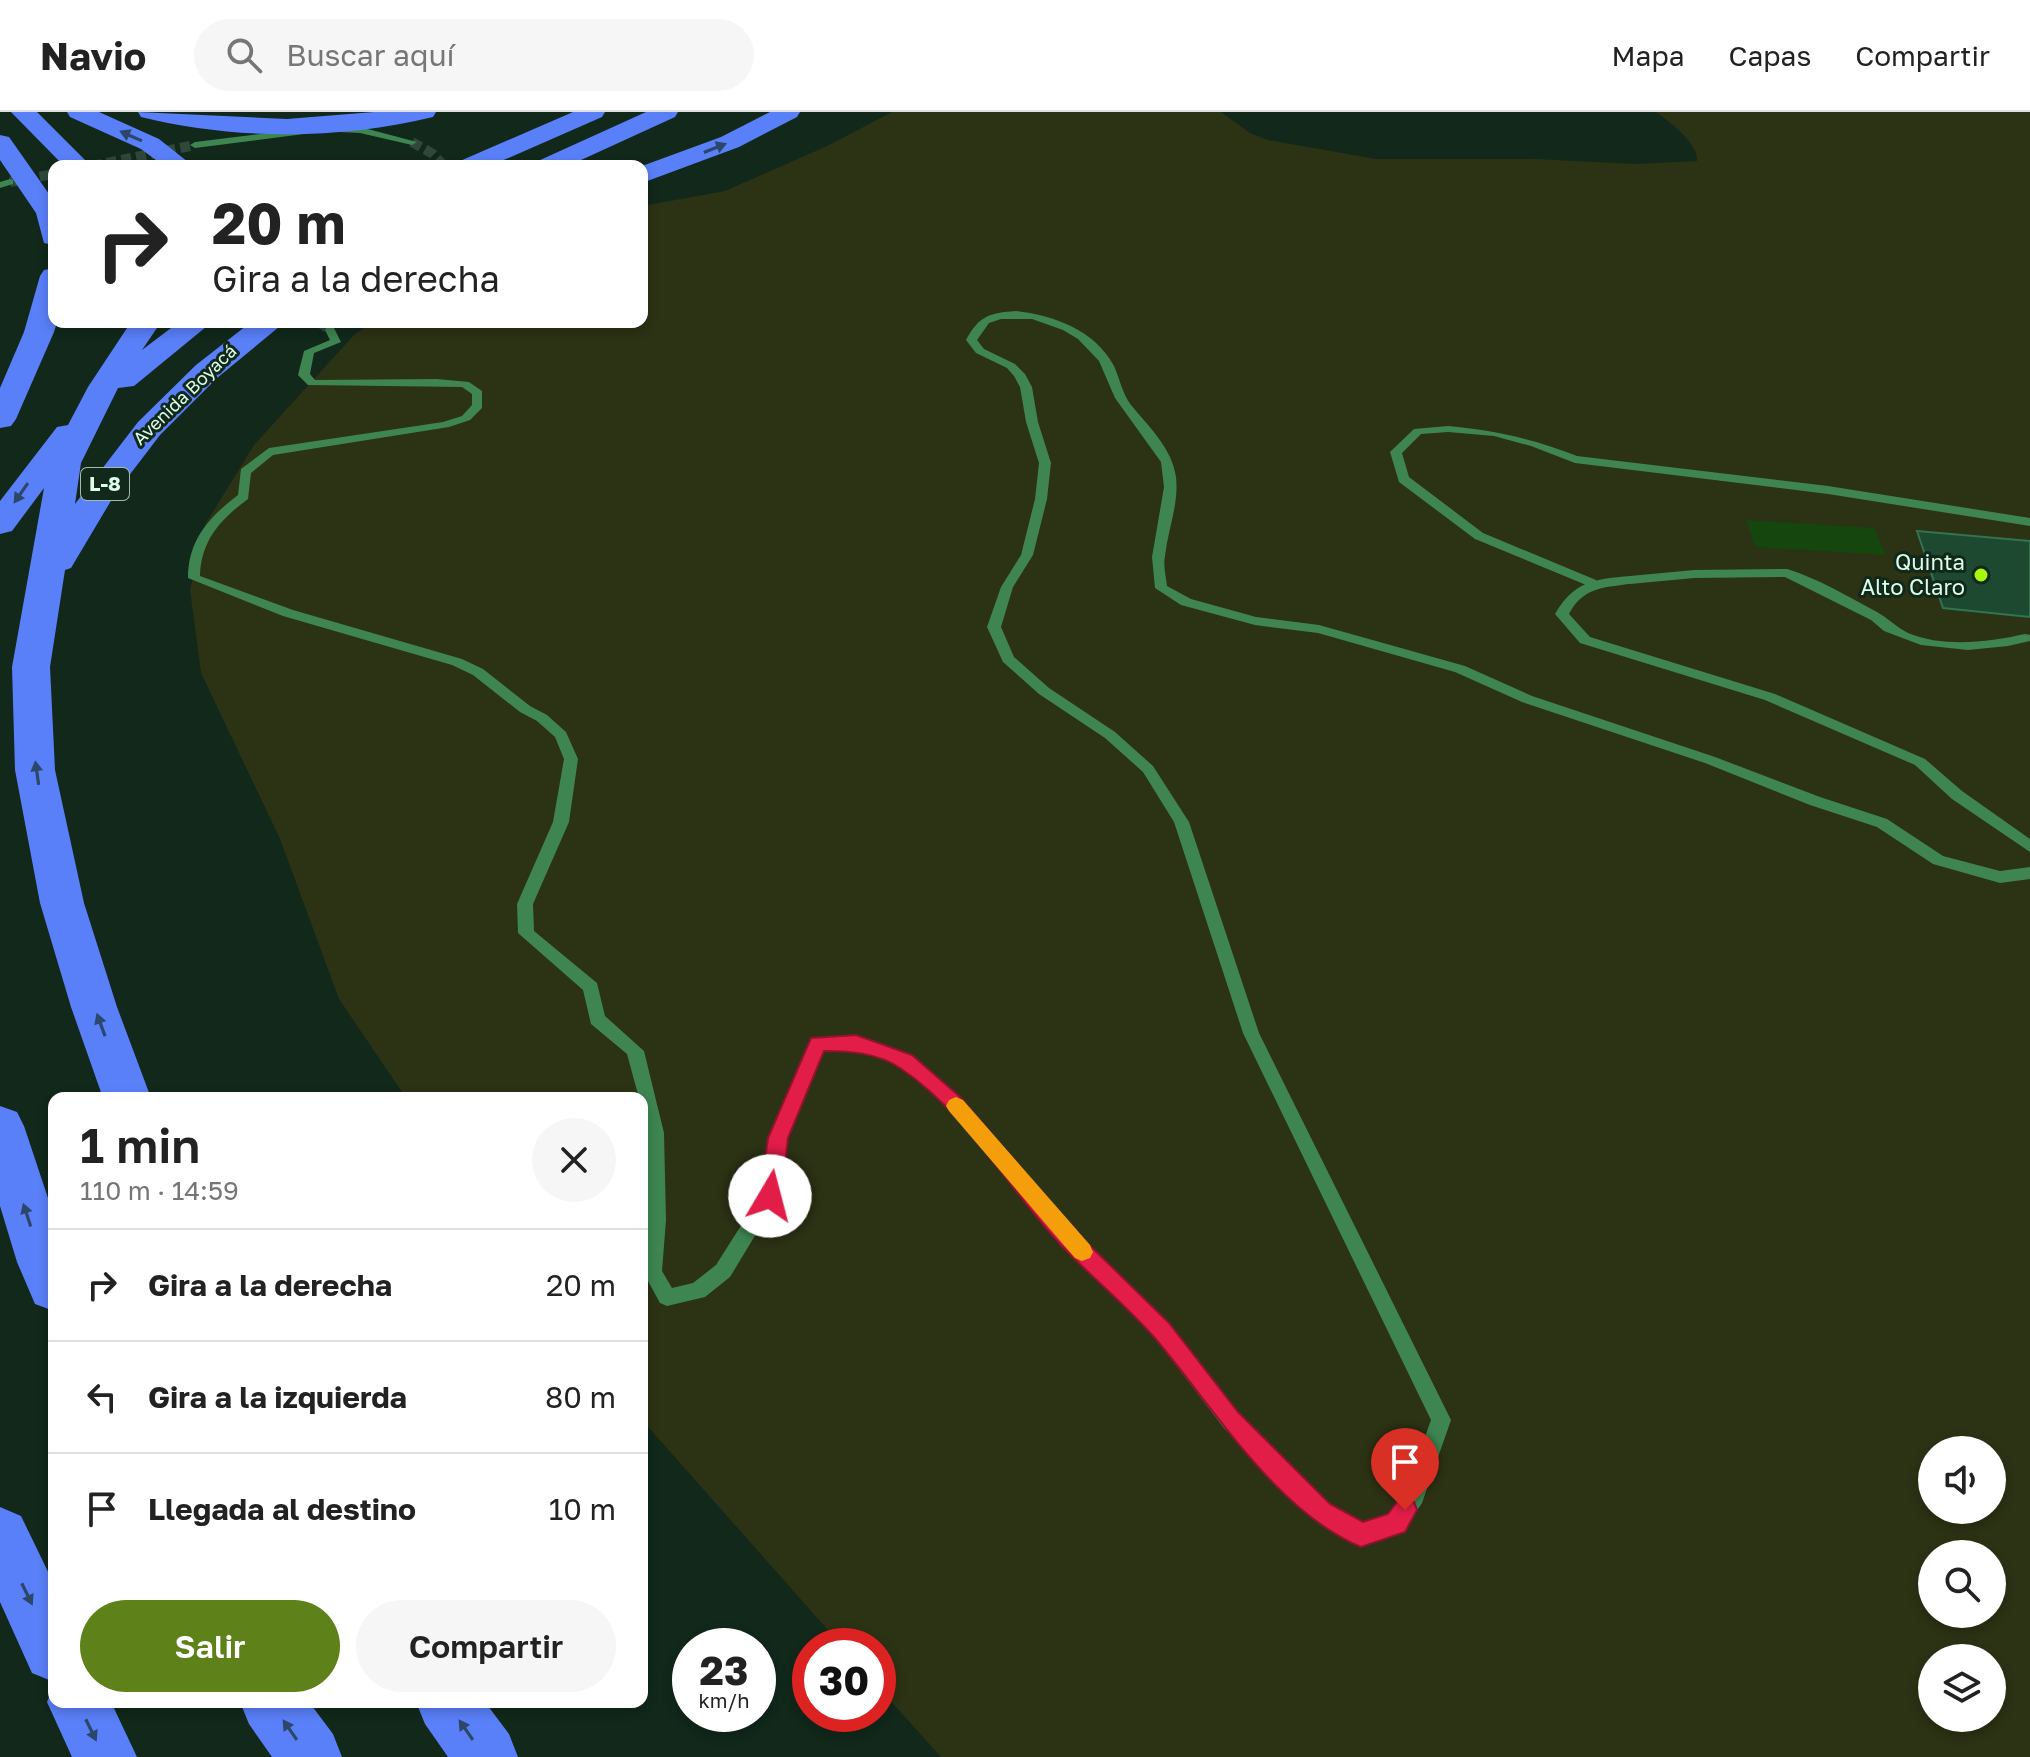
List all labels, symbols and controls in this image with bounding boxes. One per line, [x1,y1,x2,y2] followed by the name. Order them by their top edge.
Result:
[194,19,754,91] search box
[40,33,146,78] text: Navio
[222,33,266,77] icon: search
[286,37,455,73] text: Buscar aquí
[1612,39,1684,72] text: Mapa
[1728,39,1811,72] text: Capas
[1855,39,1990,72] text: Compartir
[120,129,143,142] one-way arrow
[703,141,727,154] one-way arrow
[212,189,346,256] text: 20 m
[80,192,184,296] icon: right
[212,257,500,300] text: Gira a la derecha
[128,339,240,449] street label: Avenida Boyacá
[81,468,129,500] road number: L-8
[13,482,29,504] one-way arrow
[1861,548,1965,600] place label: Quinta Alto Claro
[1972,566,1990,584] marker: Quinta Alto Claro
[30,760,43,785] one-way arrow
[94,1013,106,1037] one-way arrow
[80,1116,200,1174] text: 1 min
[532,1118,616,1202] button: close
[728,1154,812,1238] position arrow
[80,1175,239,1206] text: 110 m · 14:59
[21,1202,33,1226] one-way arrow
[80,1263,124,1307] icon: right
[148,1267,392,1303] text: Gira a la derecha
[546,1267,616,1303] text: 20 m
[80,1375,124,1419] icon: left
[148,1379,407,1415] text: Gira a la izquierda
[545,1379,616,1415] text: 80 m
[1371,1428,1439,1510] pin
[1918,1436,2006,1732] map controls
[1918,1436,2006,1524] button: sound
[1383,1440,1427,1484] icon: arrive
[80,1487,124,1531] icon: arrive
[148,1491,416,1527] text: Llegada al destino
[549,1491,616,1527] text: 10 m
[1918,1540,2006,1628] button: search
[20,1582,34,1606] one-way arrow
[80,1600,340,1692] button: Salir
[356,1600,616,1692] button: Compartir
[792,1628,896,1732] speed limit sign: 30
[1918,1644,2006,1732] button: layers
[700,1646,748,1694] text: 23
[699,1688,749,1712] text: km/h
[84,1718,98,1741] one-way arrow
[283,1719,298,1740] one-way arrow
[459,1719,474,1740] one-way arrow

